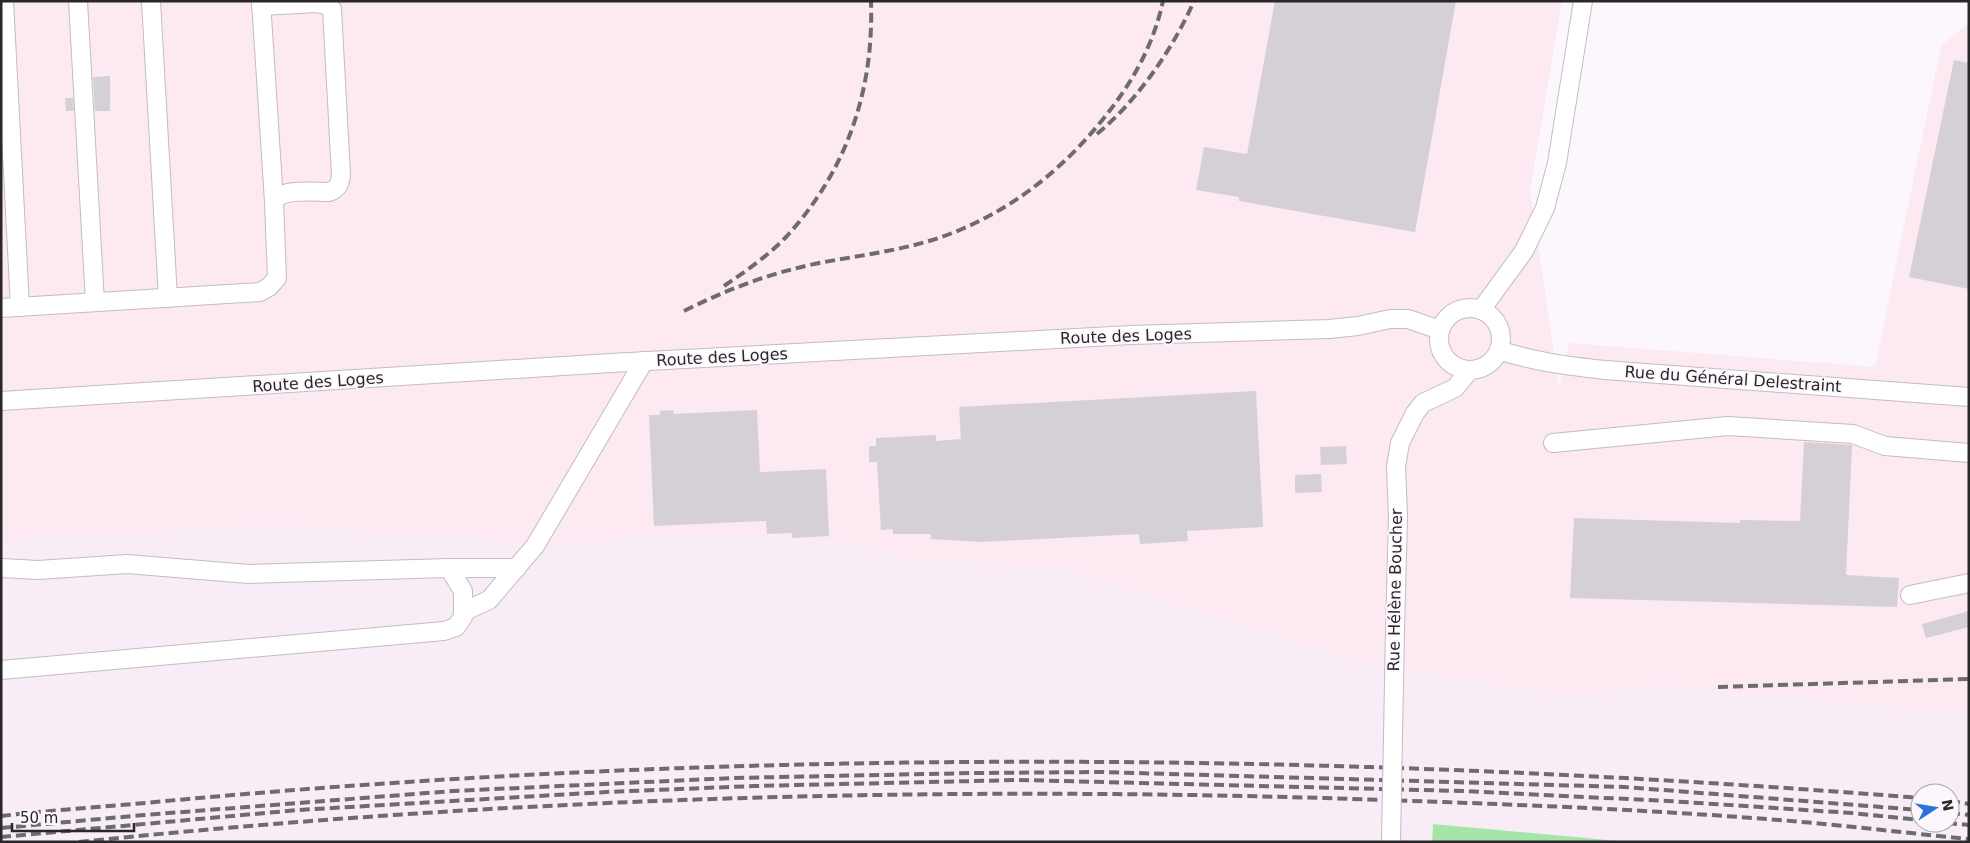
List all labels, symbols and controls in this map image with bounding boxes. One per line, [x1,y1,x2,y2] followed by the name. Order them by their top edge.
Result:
[1060,324,1192,348] street label: Route des Loges
[656,344,788,370] street label: Route des Loges
[1624,362,1842,396] street label: Rue du Général Delestraint
[252,368,384,396] street label: Route des Loges
[1384,508,1406,672] street label: Rue Hélène Boucher
[1910,783,1960,833] north arrow
[1939,798,1957,813] text: N
[12,800,135,832] scale bar
[20,809,58,827] text: 50 m

